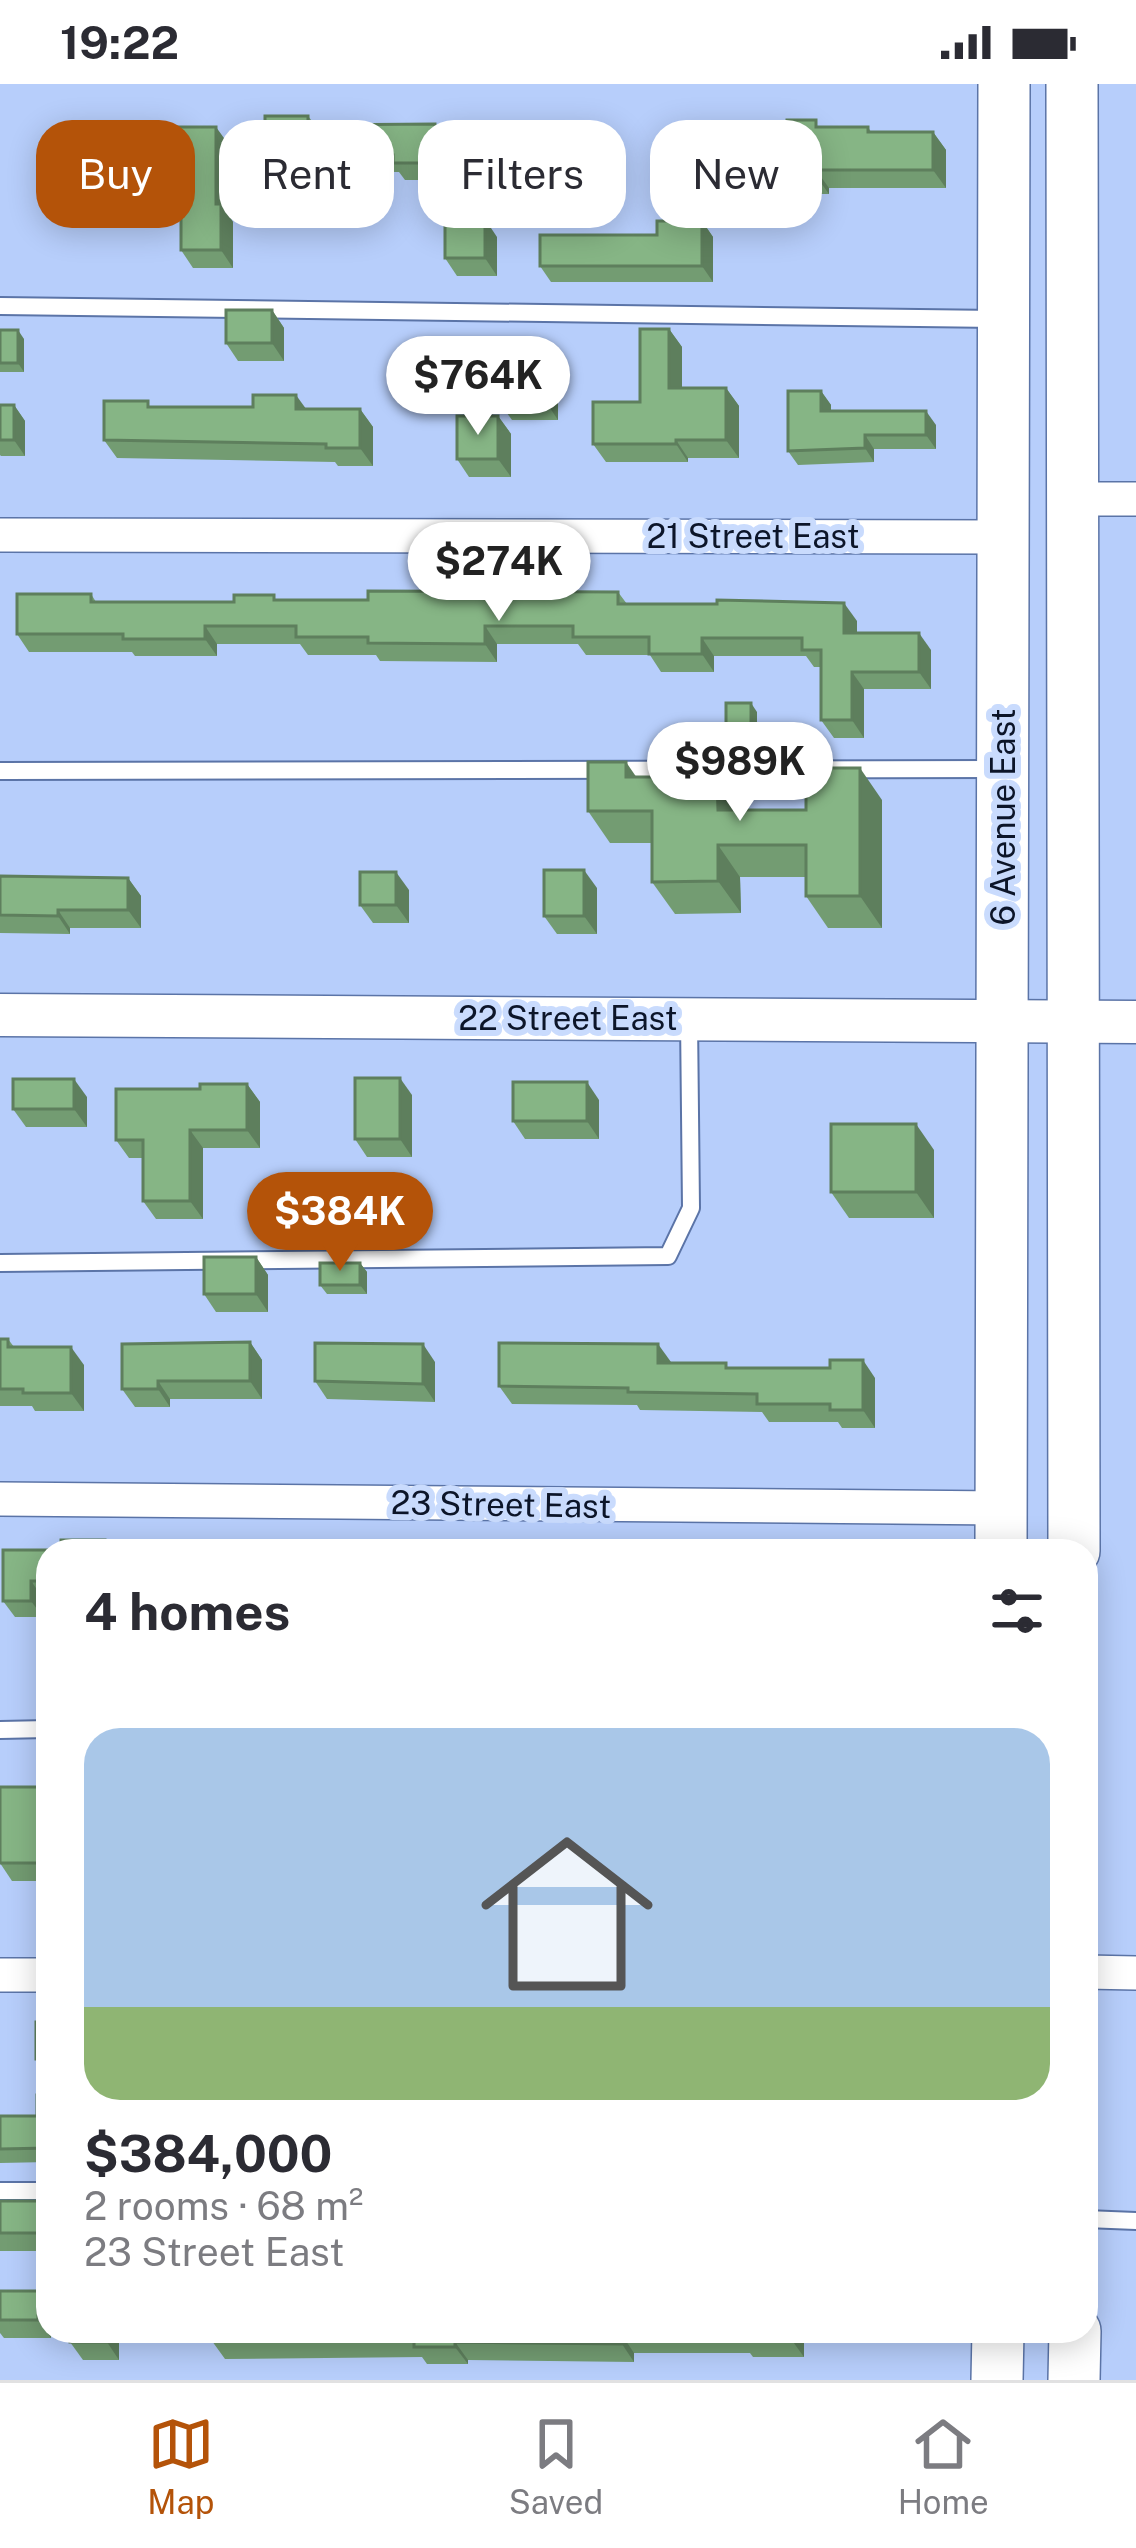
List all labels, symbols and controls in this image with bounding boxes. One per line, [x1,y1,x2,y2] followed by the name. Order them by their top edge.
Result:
[60,16,179,69] text: 19:22
[36,120,195,228] chip: Buy
[219,120,394,228] chip: Rent
[418,120,626,228] chip: Filters
[650,120,822,228] chip: New
[394,336,562,438] pin: $764K
[413,352,543,398] text: $764K
[646,517,860,555] street label: 21 Street East
[415,522,583,624] pin: $274K
[435,538,563,584] text: $274K
[984,708,1022,926] street label: 6 Avenue East
[656,722,824,824] pin: $989K
[674,738,806,784] text: $989K
[458,999,678,1037] street label: 22 Street East
[256,1172,424,1274] pin: $384K
[274,1188,406,1234] text: $384K
[390,1483,612,1525] street label: 23 Street East
[984,1578,1050,1644] icon: filters
[84,1582,290,1641] text: 4 homes
[459,1806,675,2022] icon: home
[84,2124,332,2183] text: $384,000
[84,2183,363,2229] text: 2 rooms · 68 m²
[84,2229,344,2275] text: 23 Street East
[147,2411,214,2521] tab: Map
[509,2411,603,2521] tab: Saved
[898,2411,989,2521] tab: Home

